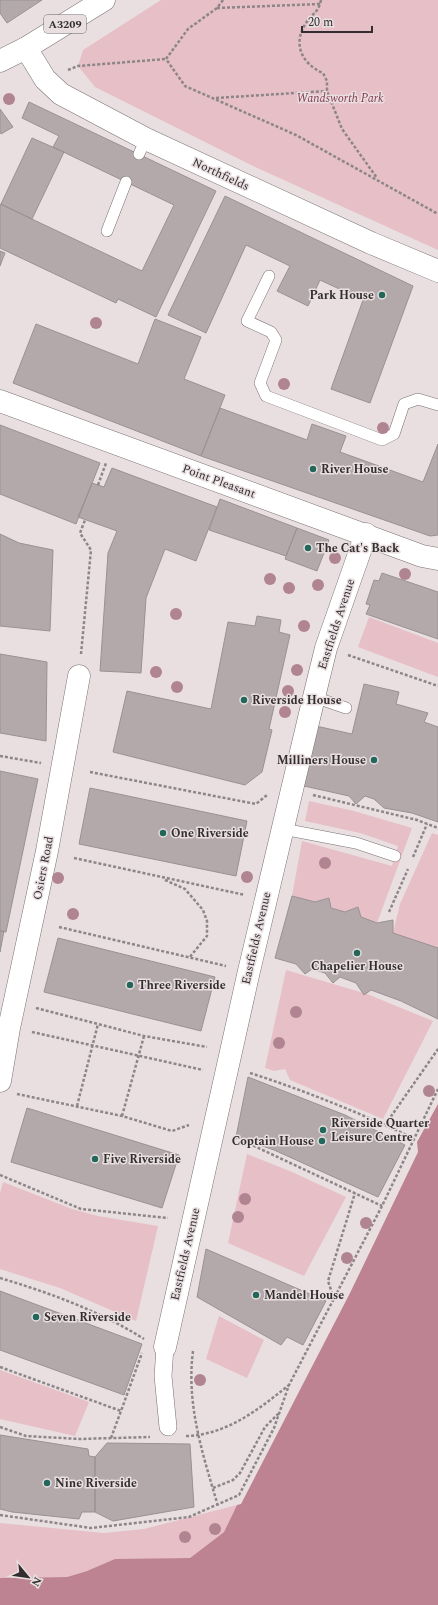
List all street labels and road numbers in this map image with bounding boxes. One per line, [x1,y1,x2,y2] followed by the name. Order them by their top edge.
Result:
[44,15,86,33] road number: A3209
[189,153,252,196] street label: Northfields
[179,459,258,504] street label: Point Pleasant
[313,576,360,672] street label: Eastfields Avenue
[28,834,59,902] street label: Osiers Road
[237,890,276,986] street label: Eastfields Avenue
[166,1206,205,1302] street label: Eastfields Avenue

